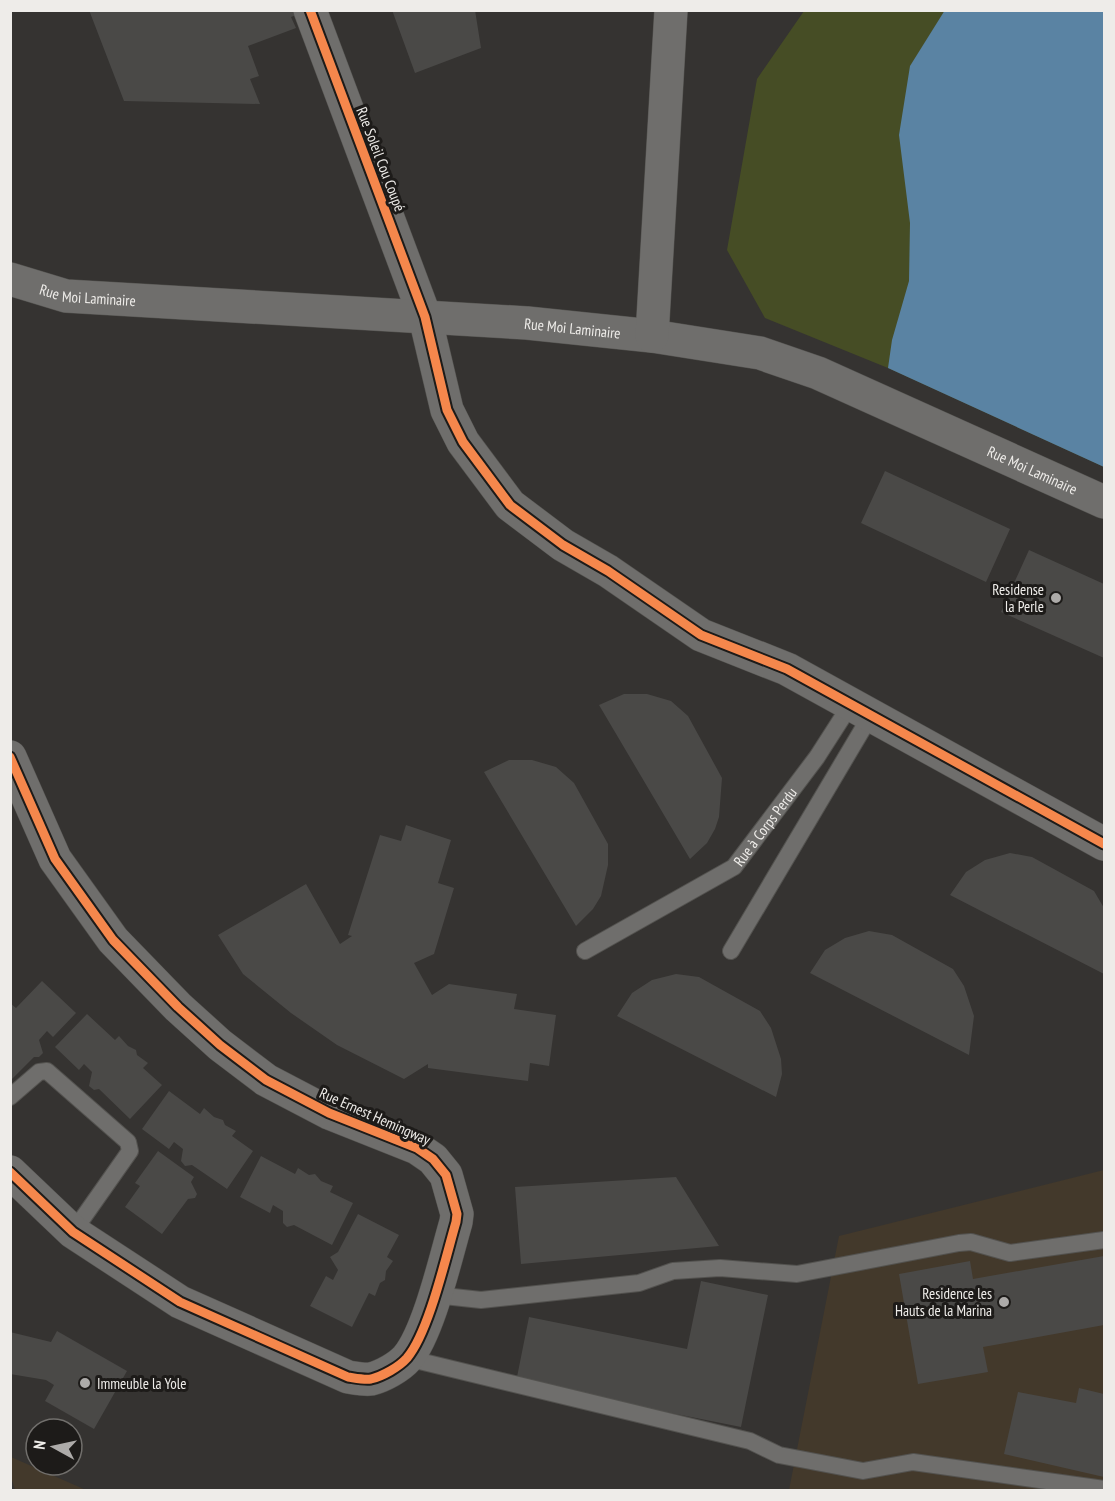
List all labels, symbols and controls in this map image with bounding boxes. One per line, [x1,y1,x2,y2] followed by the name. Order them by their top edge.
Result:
[352,104,410,214] street label: Rue Soleil Cou Coupé
[37,279,136,310] street label: Rue Moi Laminaire
[523,313,622,342] street label: Rue Moi Laminaire
[984,441,1081,498] street label: Rue Moi Laminaire
[992,580,1044,616] place label: Residense la Perle
[1049,591,1063,605] marker: Residense la Perle
[729,783,801,870] street label: Rue à Corps Perdu
[317,1083,434,1149] street label: Rue Ernest Hemingway
[895,1284,992,1320] place label: Residence les Hauts de la Marina
[997,1295,1011,1309] marker: Residence les Hauts de la Marina
[97,1374,186,1393] place label: Immeuble la Yole
[78,1376,92,1390] marker: Immeuble la Yole
[24,1417,84,1477] north arrow
[29,1439,50,1451] text: N

